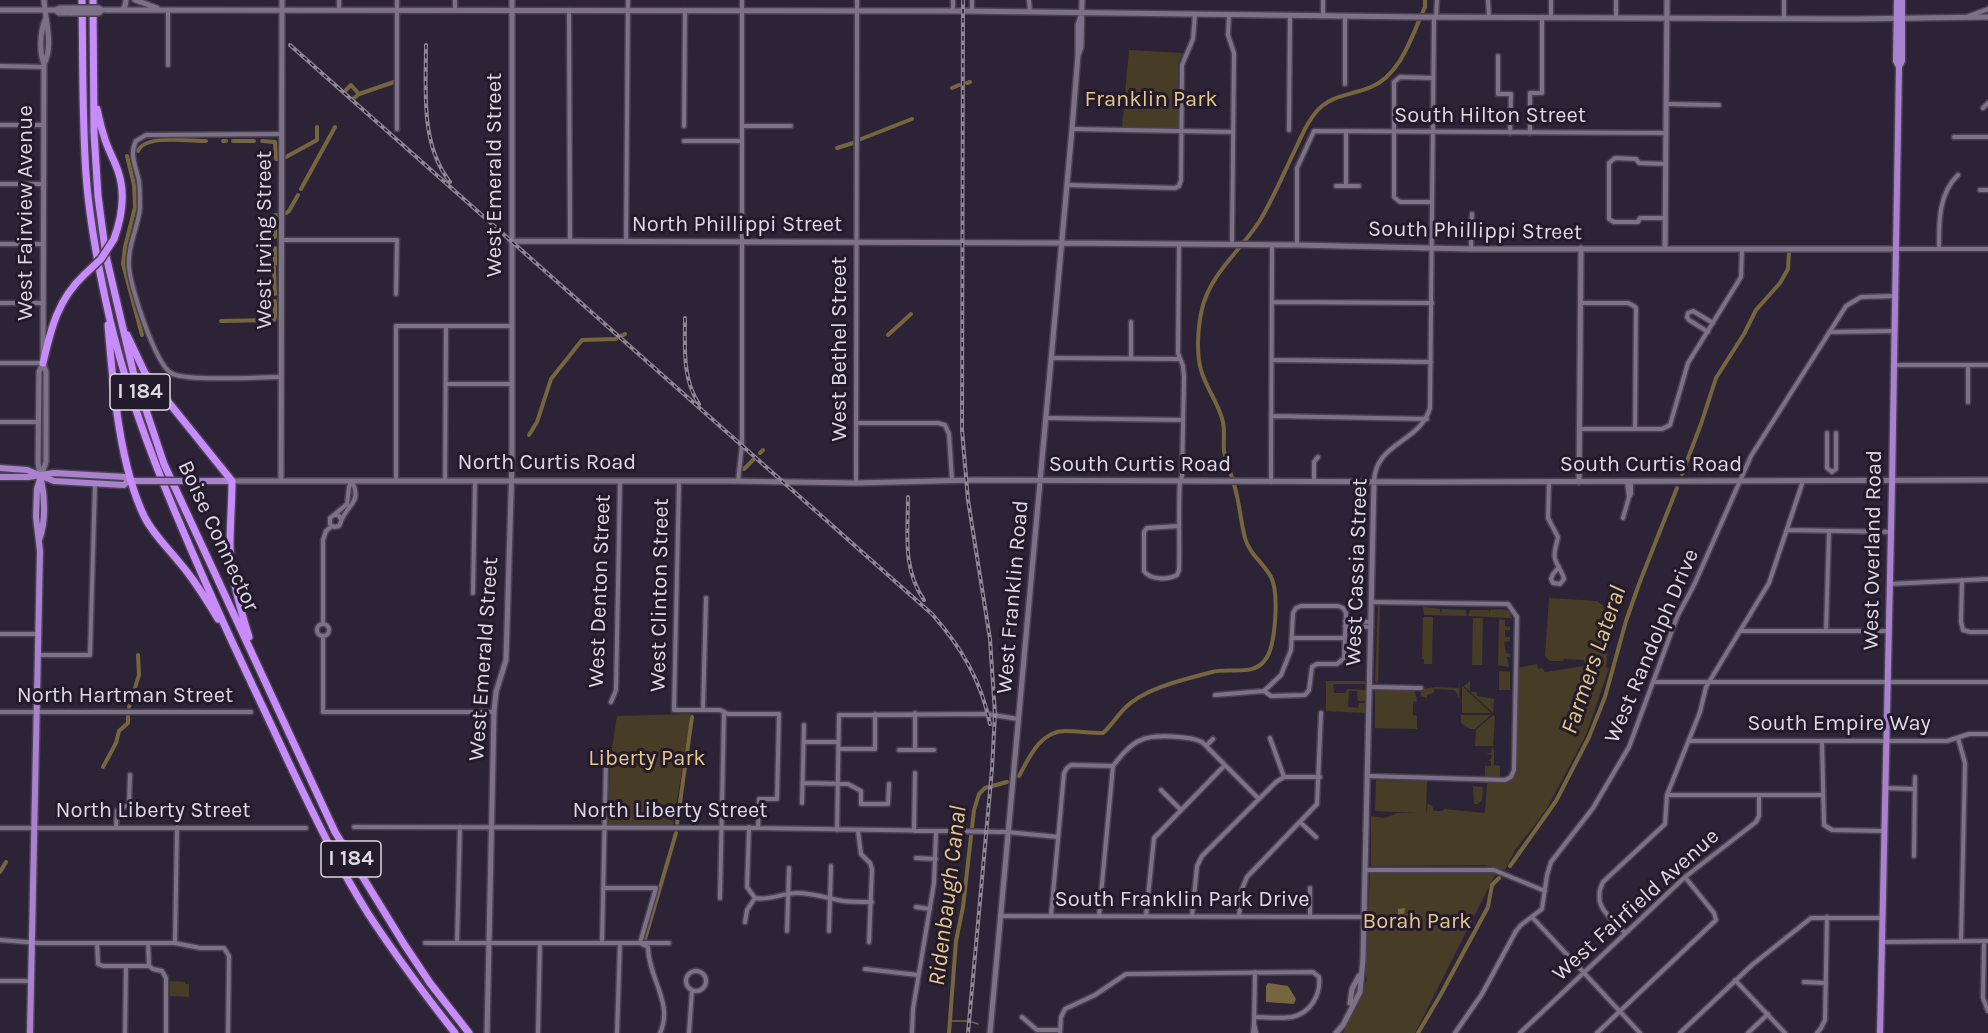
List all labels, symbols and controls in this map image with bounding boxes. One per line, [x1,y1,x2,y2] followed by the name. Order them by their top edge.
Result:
[482,73,508,277] street label: West Emerald Street
[1084,87,1218,113] park label: Franklin Park
[1394,103,1586,129] street label: South Hilton Street
[13,105,39,321] street label: West Fairview Avenue
[252,151,278,329] street label: West Irving Street
[632,212,842,238] street label: North Phillippi Street
[1368,216,1582,246] street label: South Phillippi Street
[827,257,853,441] street label: West Bethel Street
[110,374,170,410] road number: I 184
[458,450,636,476] street label: North Curtis Road
[1858,450,1888,650] street label: West Overland Road
[1049,452,1231,478] street label: South Curtis Road
[1560,452,1742,478] street label: South Curtis Road
[172,456,264,616] street label: Boise Connector
[1341,477,1373,667] street label: West Cassia Street
[583,494,617,688] street label: West Denton Street
[645,498,675,692] street label: West Clinton Street
[991,499,1035,695] street label: West Franklin Road
[1599,545,1705,747] street label: West Randolph Drive
[464,556,504,762] street label: West Emerald Street
[1555,582,1633,738] water label: Farmers Lateral
[17,683,233,709] street label: North Hartman Street
[1747,711,1931,737] street label: South Empire Way
[588,746,706,772] park label: Liberty Park
[55,798,251,824] street label: North Liberty Street
[572,798,768,824] street label: North Liberty Street
[923,804,973,988] water label: Ridenbaugh Canal
[1547,823,1725,987] street label: West Fairfield Avenue
[321,841,381,877] road number: I 184
[1054,887,1310,913] street label: South Franklin Park Drive
[1363,909,1471,935] park label: Borah Park

